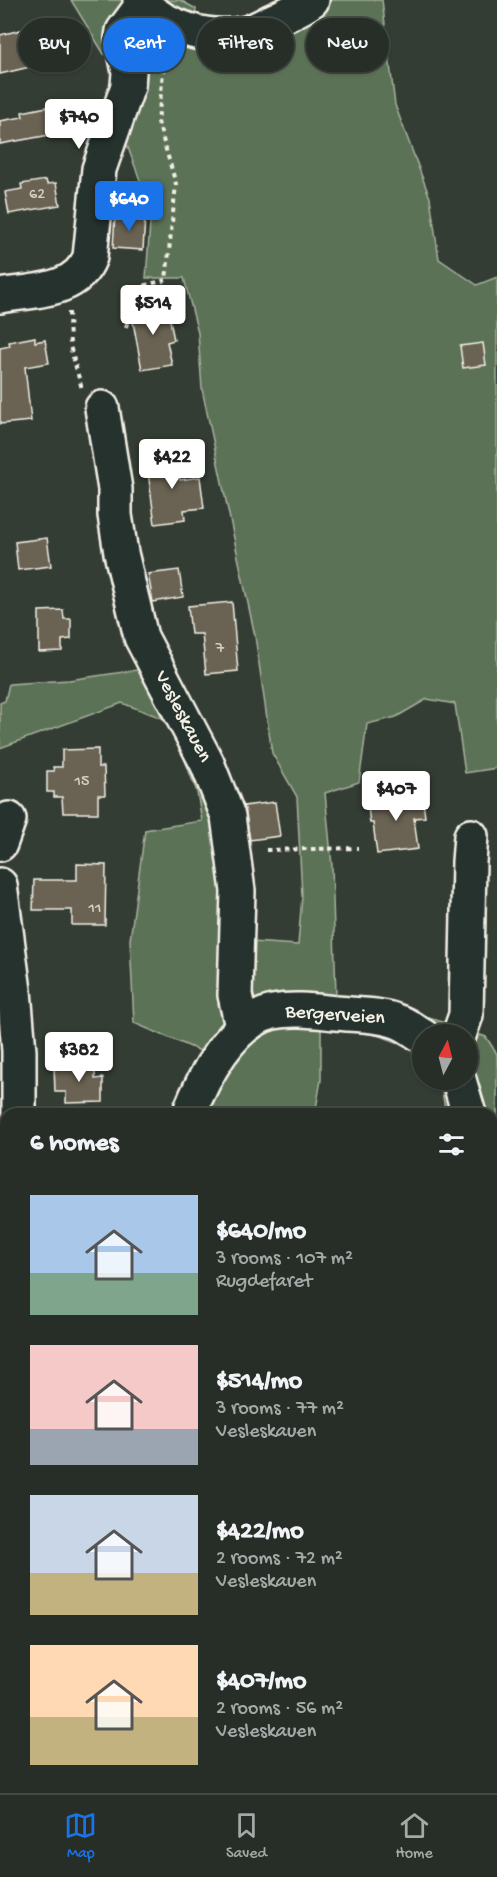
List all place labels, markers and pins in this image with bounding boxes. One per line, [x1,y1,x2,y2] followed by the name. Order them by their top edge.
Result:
[43,99,115,150] pin: $740
[93,181,165,232] pin: $640
[117,285,189,336] pin: $514
[136,439,208,490] pin: $422
[360,771,432,822] pin: $407
[43,1032,115,1083] pin: $382

